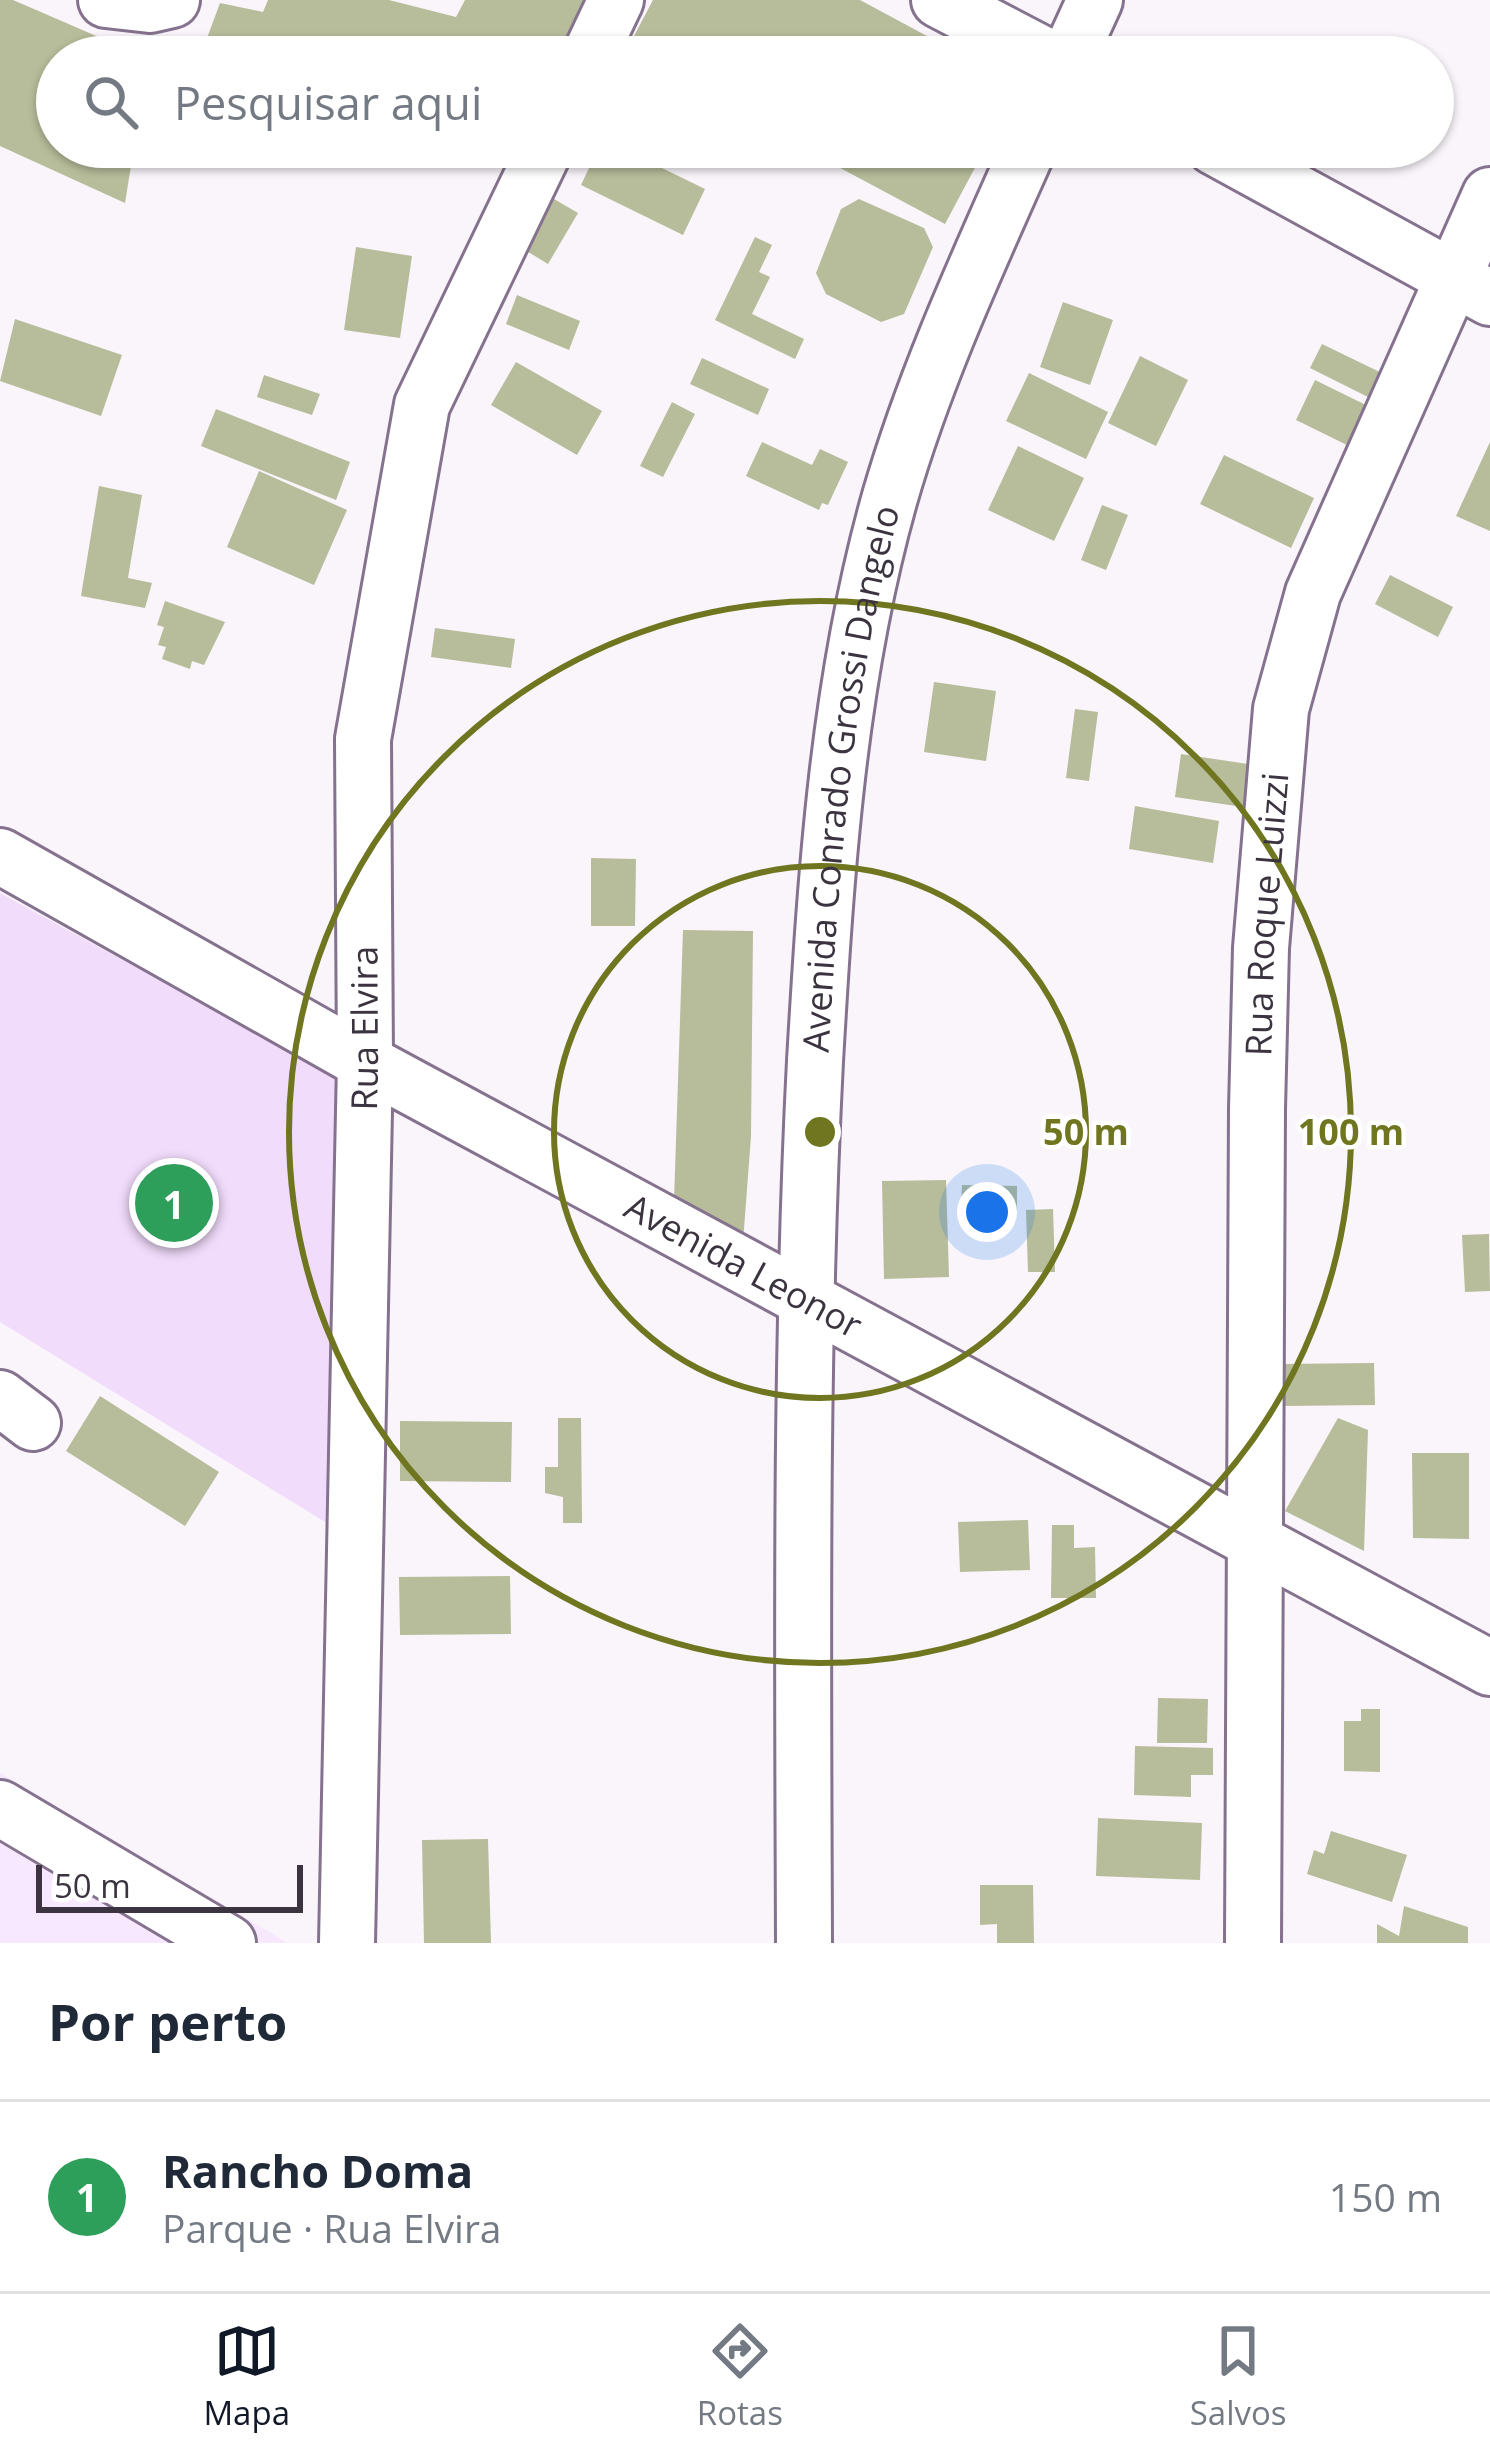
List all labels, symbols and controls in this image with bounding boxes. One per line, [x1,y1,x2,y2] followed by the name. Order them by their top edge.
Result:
[36,36,1454,168] search box
[78,69,144,135] icon: search
[174,72,482,133] text: Pesquisar aqui
[791,500,911,1054] street label: Avenida Conrado Grossi Dangelo
[1233,771,1300,1057] street label: Rua Roque Luizzi
[339,946,389,1111] street label: Rua Elvira
[1043,1107,1129,1156] text: 50 m
[1298,1107,1404,1156] text: 100 m
[799,1111,841,1153] centre of rings
[135,1158,213,1248] pin: 1
[616,1182,871,1349] street label: Avenida Leonor
[957,1182,1017,1242] your location
[36,1859,303,1912] scale bar
[54,1863,131,1908] text: 50 m
[48,1986,287,2056] text: Por perto
[162,2140,473,2201] text: Rancho Doma
[76,2170,98,2223] text: 1
[1329,2170,1442,2223] text: 150 m
[162,2201,502,2254] text: Parque · Rua Elvira
[203,2318,290,2435] tab: Mapa
[697,2318,783,2435] tab: Rotas
[1190,2318,1287,2435] tab: Salvos

